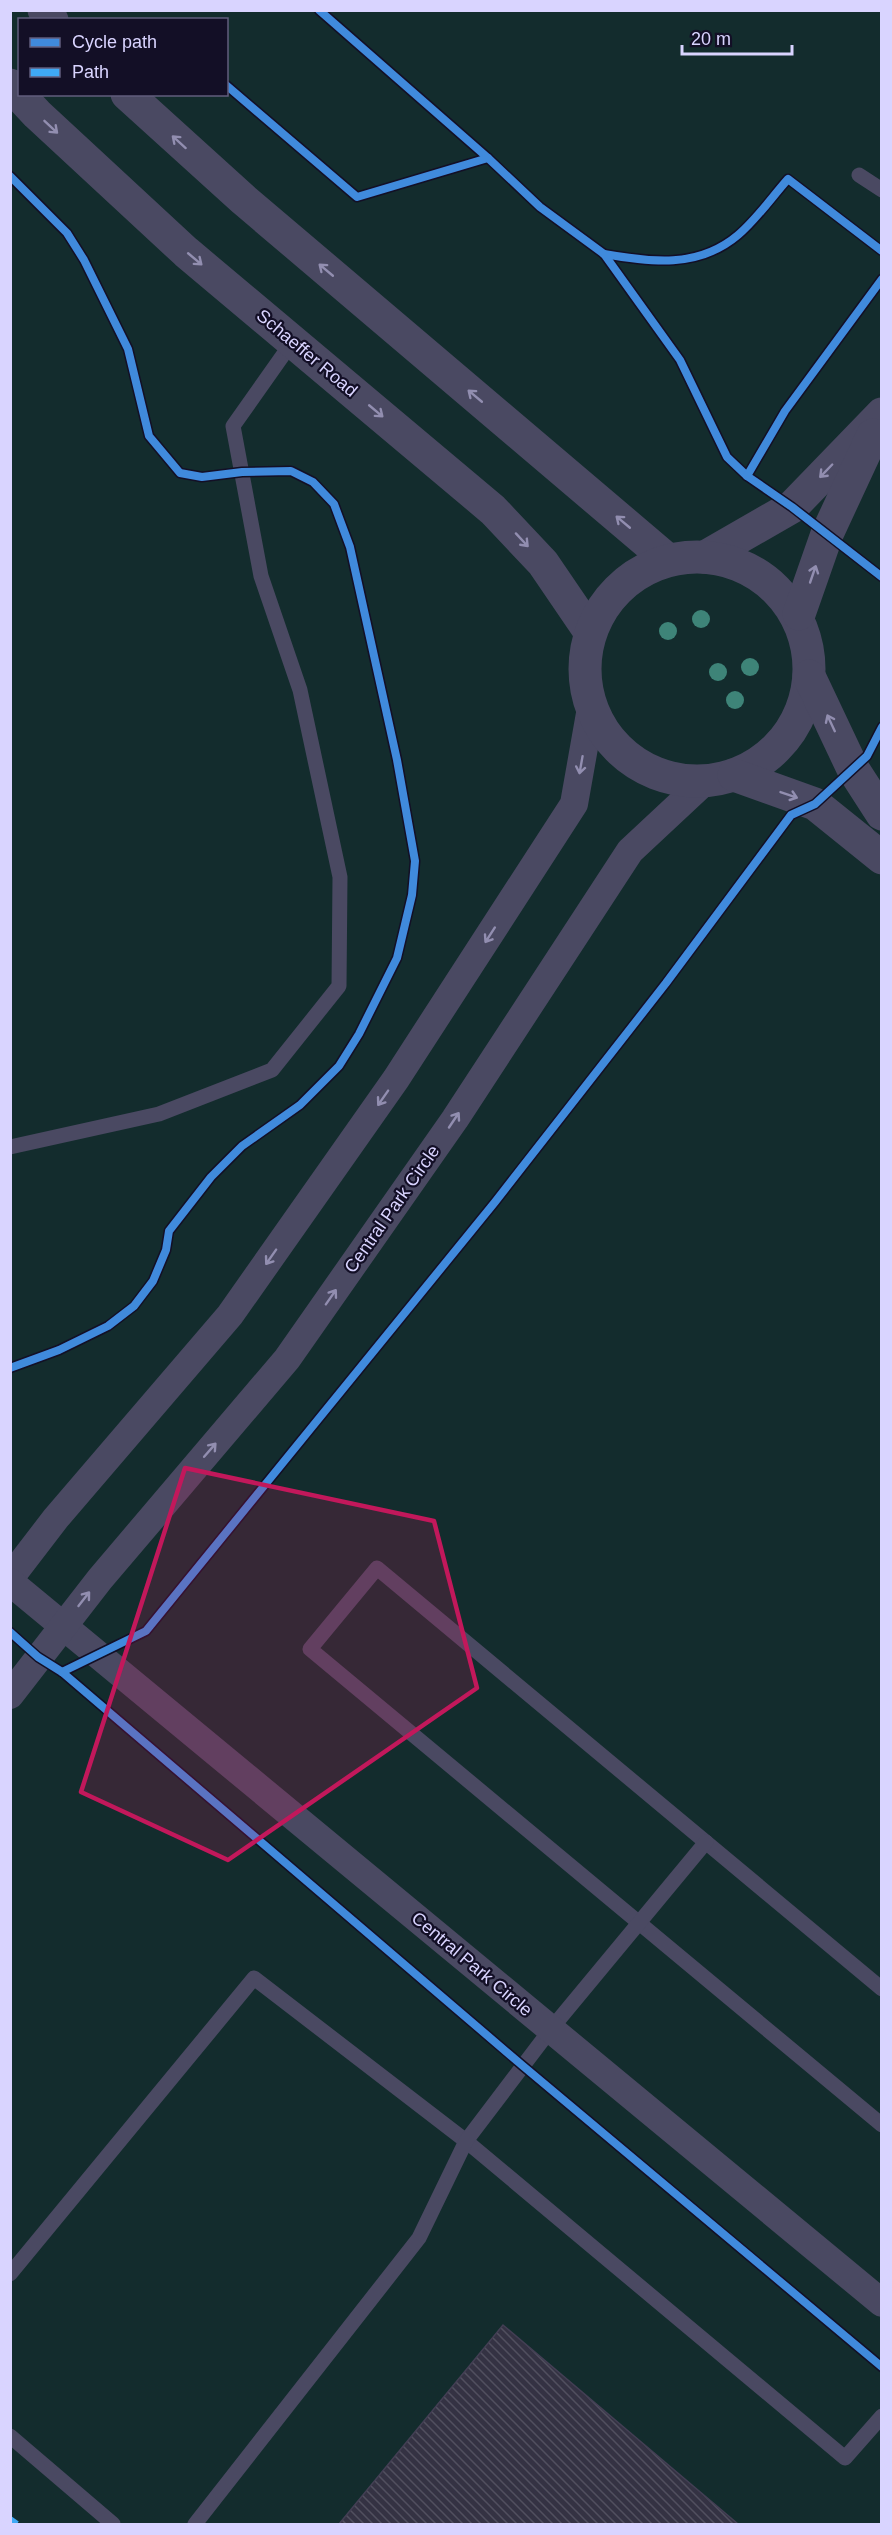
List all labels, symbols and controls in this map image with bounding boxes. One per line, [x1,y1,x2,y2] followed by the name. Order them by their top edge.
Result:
[18,18,228,96] legend
[682,18,792,56] scale bar
[691,29,731,49] text: 20 m
[72,32,157,52] text: Cycle path
[72,62,109,82] text: Path
[43,120,58,134] one-way arrow
[172,135,187,149] one-way arrow
[187,252,202,266] one-way arrow
[319,263,334,277] one-way arrow
[253,305,361,401] street label: Schaeffer Road
[468,389,483,403] one-way arrow
[368,405,384,418] one-way arrow
[819,464,834,479] one-way arrow
[616,515,631,529] one-way arrow
[515,533,529,548] one-way arrow
[809,565,820,584] one-way arrow
[824,714,836,732] one-way arrow
[575,755,586,775] one-way arrow
[779,790,798,801] one-way arrow
[483,926,496,943] one-way arrow
[377,1089,389,1105] one-way arrow
[448,1111,461,1128] one-way arrow
[340,1141,444,1277] street label: Central Park Circle
[265,1249,277,1265] one-way arrow
[325,1289,337,1305] one-way arrow
[203,1443,217,1458] one-way arrow
[78,1591,91,1607] one-way arrow
[408,1908,536,2020] street label: Central Park Circle

